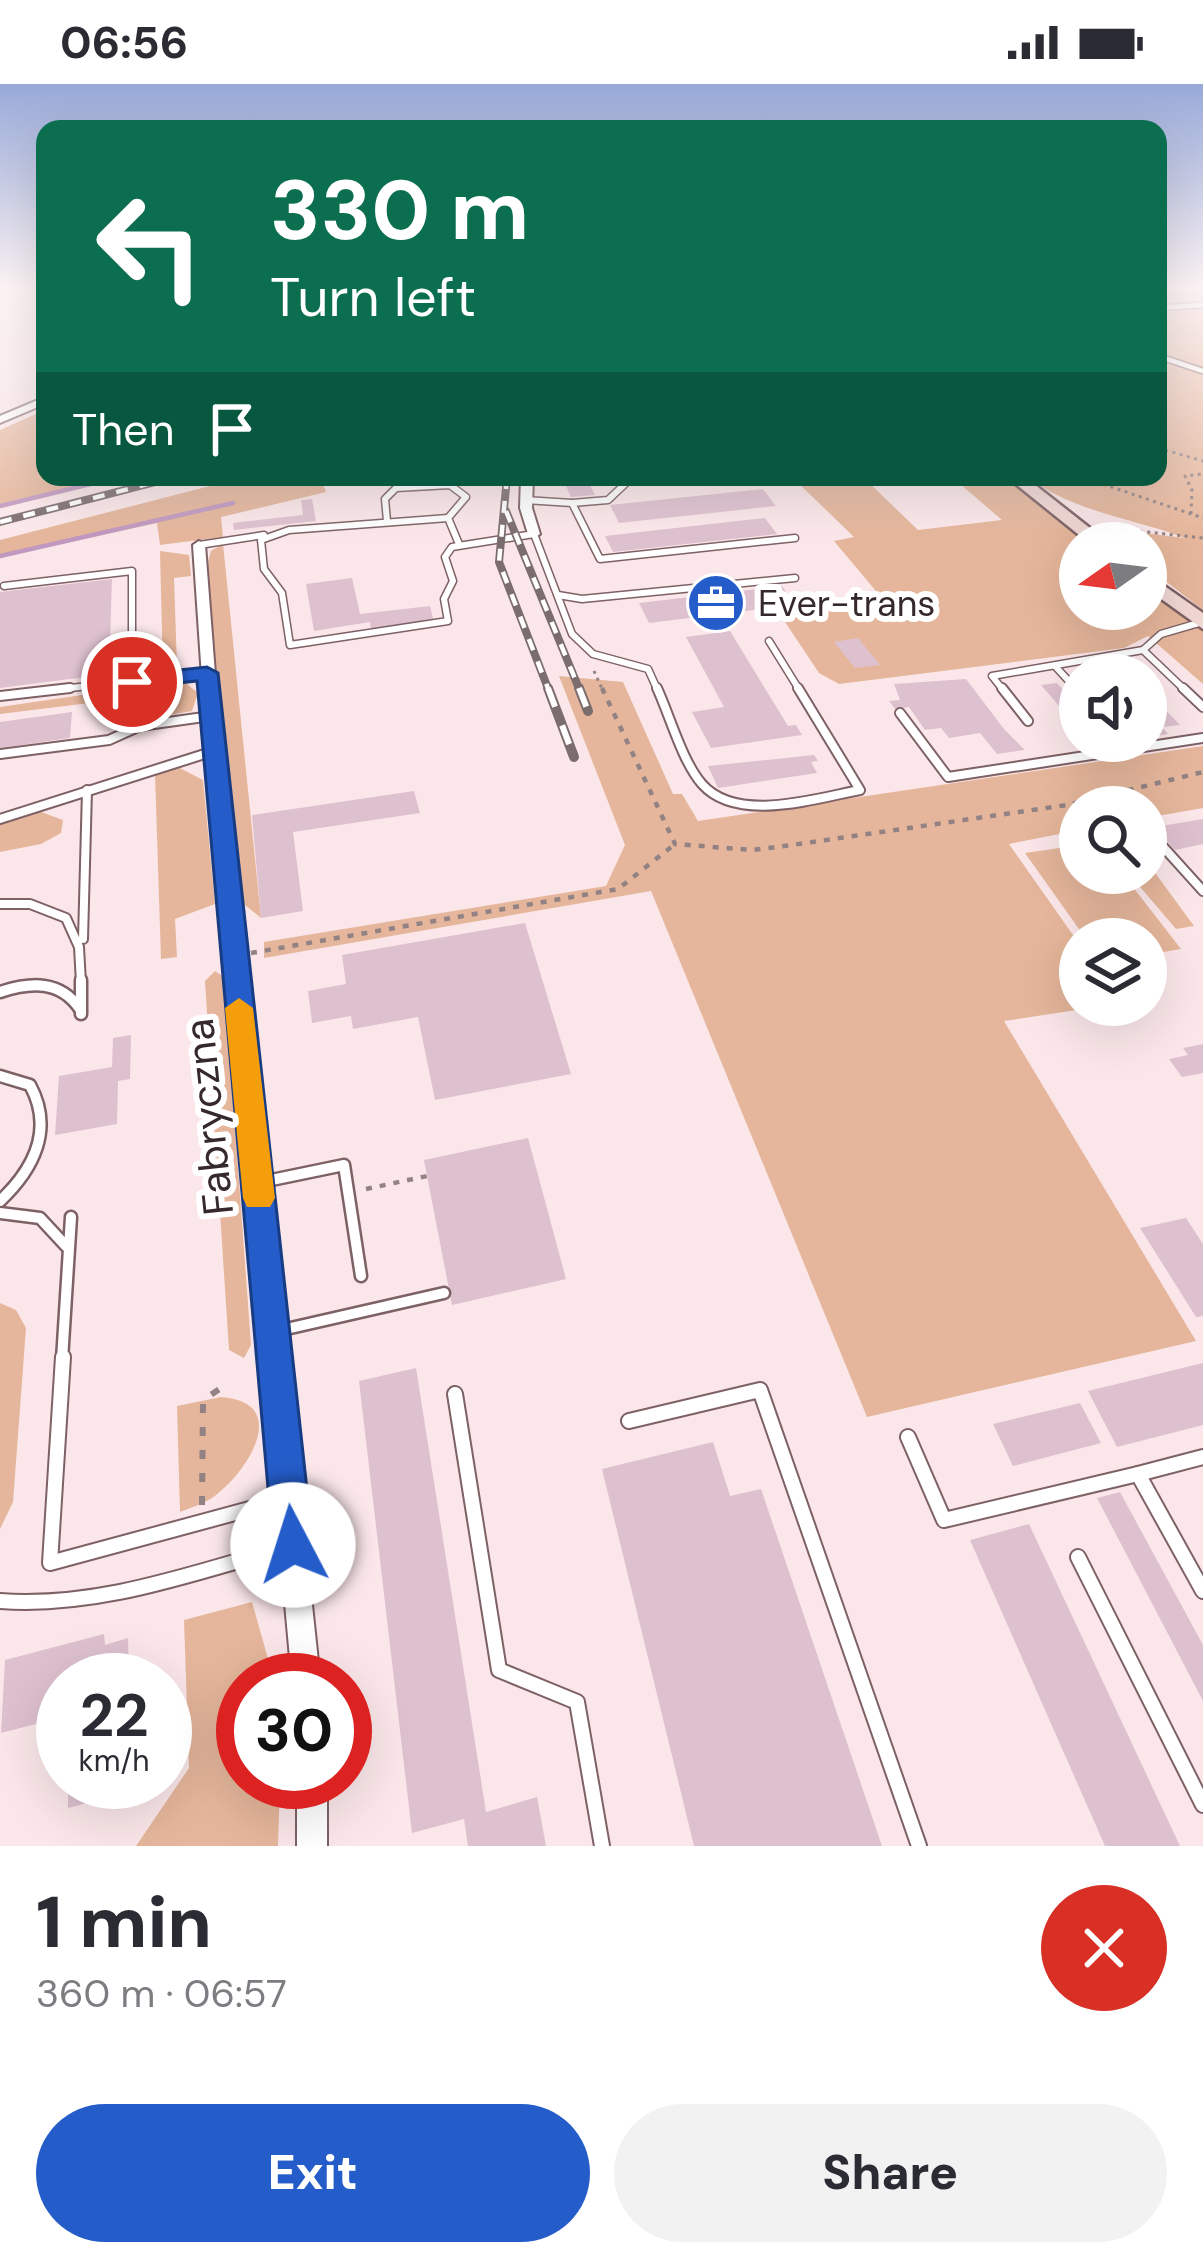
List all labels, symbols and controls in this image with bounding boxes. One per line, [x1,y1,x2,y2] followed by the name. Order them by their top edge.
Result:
[60,13,188,72] text: 06:56
[270,156,529,265] text: 330 m
[72,168,228,324] icon: left
[270,262,476,333] text: Turn left
[199,396,265,462] icon: arrive
[72,400,175,459] text: Then
[1059,522,1167,630] north arrow
[1059,522,1167,1026] map controls
[685,572,747,634] office icon: Ever-trans
[758,580,935,627] place label: Ever-trans
[81,631,183,733] pin
[99,649,165,715] icon: arrive
[1059,654,1167,762] button: sound
[1059,786,1167,894] button: search
[1059,918,1167,1026] button: layers
[171,1016,246,1218] street label: Fabryczna
[230,1482,356,1608] position arrow
[216,1653,372,1809] speed limit sign: 30
[79,1676,149,1755] text: 22
[79,1741,149,1780] text: km/h
[36,1876,212,1969] text: 1 min
[1041,1885,1167,2011] button: close
[36,1968,287,2019] text: 360 m · 06:57
[36,2104,590,2242] button: Exit
[614,2104,1167,2242] button: Share

